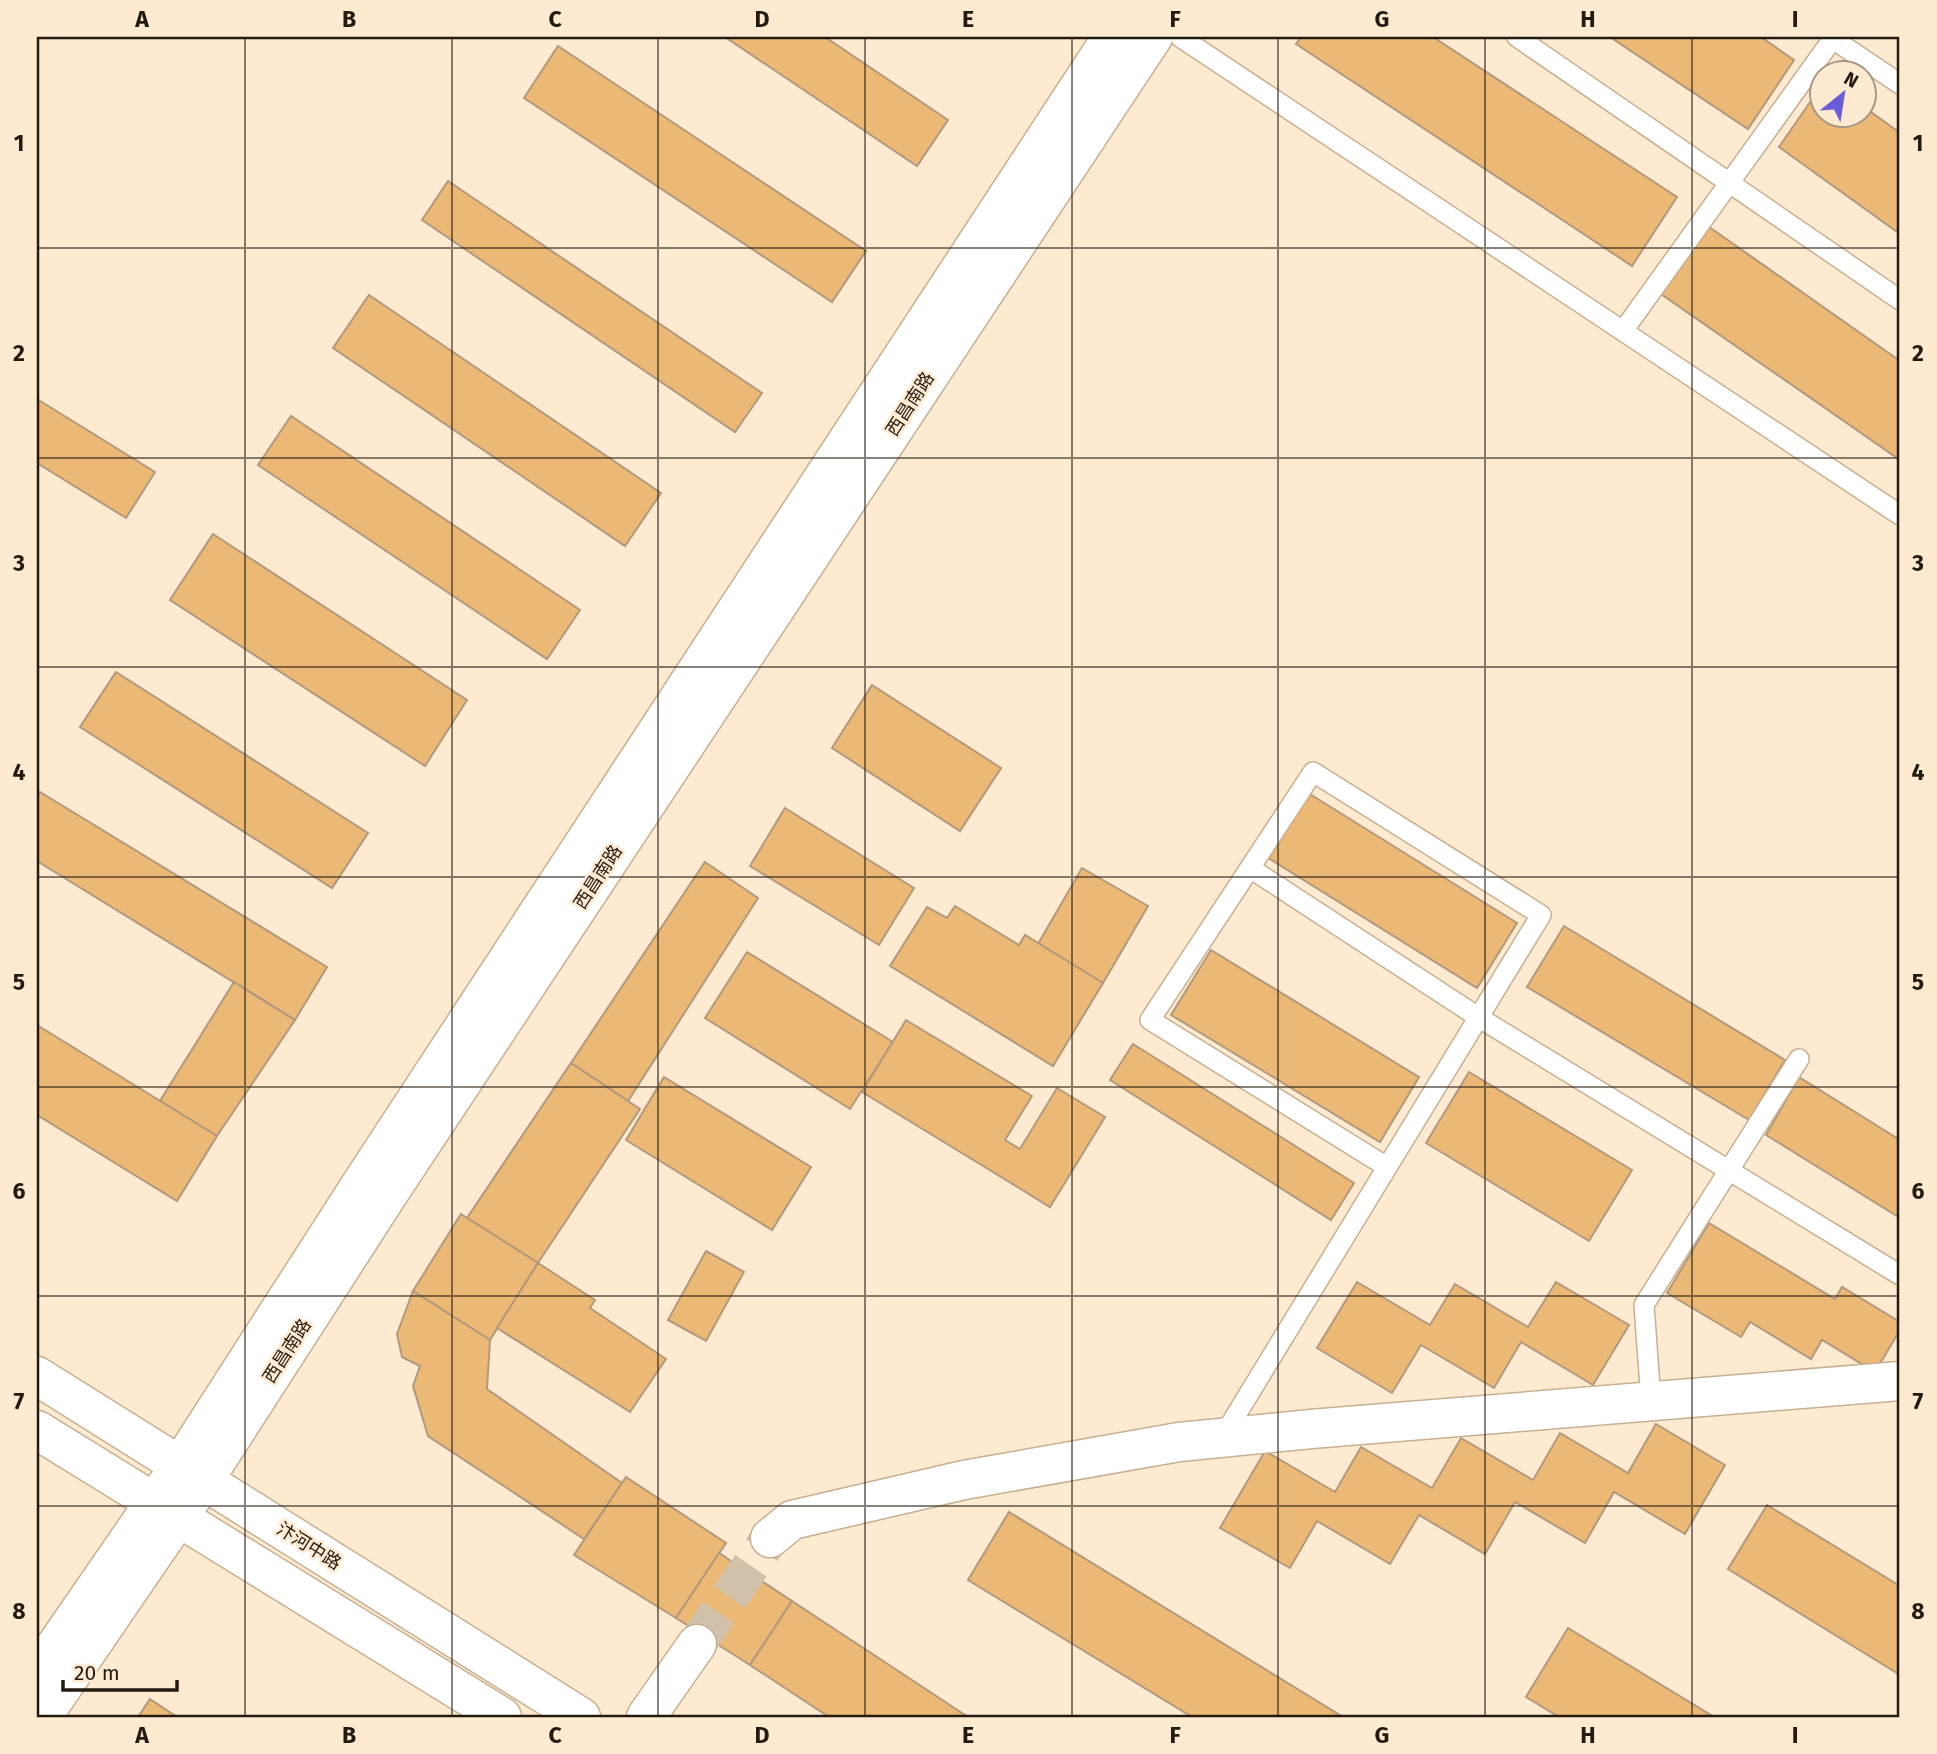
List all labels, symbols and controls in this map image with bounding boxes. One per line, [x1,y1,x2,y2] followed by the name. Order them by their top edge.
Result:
[134,5,149,33] text: A
[342,5,356,33] text: B
[548,5,562,33] text: C
[755,5,770,33] text: D
[962,5,974,33] text: E
[1169,5,1181,33] text: F
[1375,5,1389,33] text: G
[1580,5,1596,33] text: H
[1792,5,1798,33] text: I
[1808,60,1878,130] north arrow
[1840,67,1862,93] text: N
[14,129,24,157] text: 1
[1913,129,1923,157] text: 1
[13,339,25,367] text: 2
[1912,339,1924,367] text: 2
[881,368,939,440] street label: 西昌南路
[12,549,25,577] text: 3
[1911,549,1924,577] text: 3
[13,758,26,786] text: 4
[1912,758,1925,786] text: 4
[569,841,627,913] street label: 西昌南路
[13,968,25,996] text: 5
[1912,968,1924,996] text: 5
[13,1177,26,1205] text: 6
[1912,1177,1925,1205] text: 6
[258,1315,316,1387] street label: 西昌南路
[14,1387,25,1415] text: 7
[1913,1387,1924,1415] text: 7
[273,1518,345,1574] street label: 汴河中路
[12,1597,26,1625] text: 8
[1911,1597,1925,1625] text: 8
[63,1649,177,1693] scale bar
[74,1660,120,1686] text: 20 m
[134,1721,149,1749] text: A
[342,1721,356,1749] text: B
[548,1721,562,1749] text: C
[755,1721,770,1749] text: D
[962,1721,974,1749] text: E
[1169,1721,1181,1749] text: F
[1375,1721,1389,1749] text: G
[1580,1721,1596,1749] text: H
[1792,1721,1798,1749] text: I

